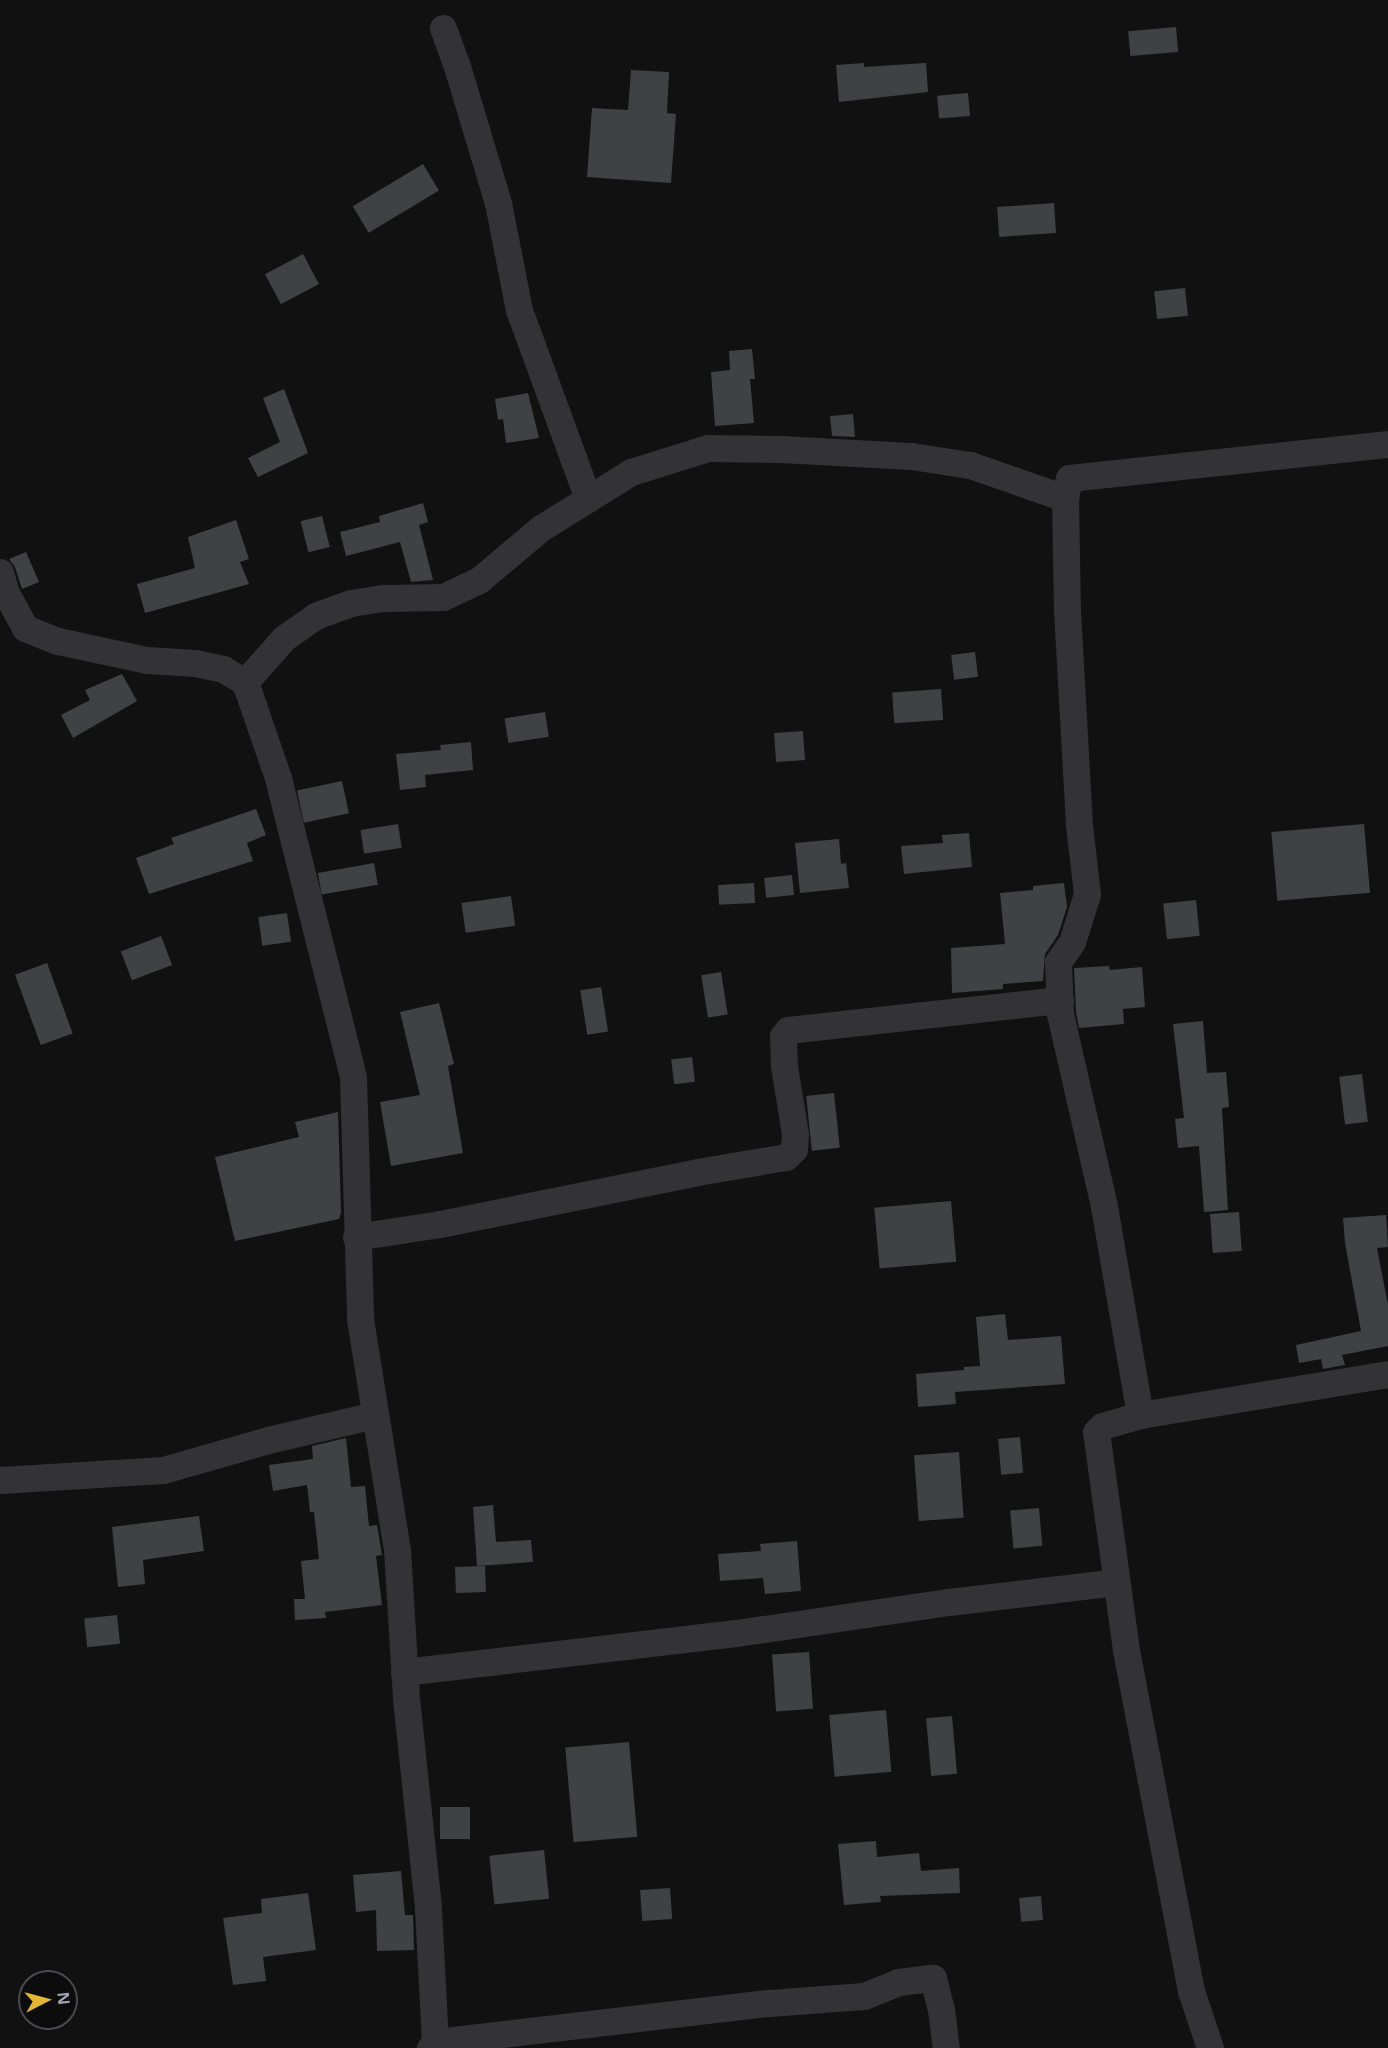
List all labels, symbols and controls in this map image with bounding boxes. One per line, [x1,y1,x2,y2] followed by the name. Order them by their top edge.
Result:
[18,1970,78,2030] north arrow
[52,1991,76,2006] text: N

